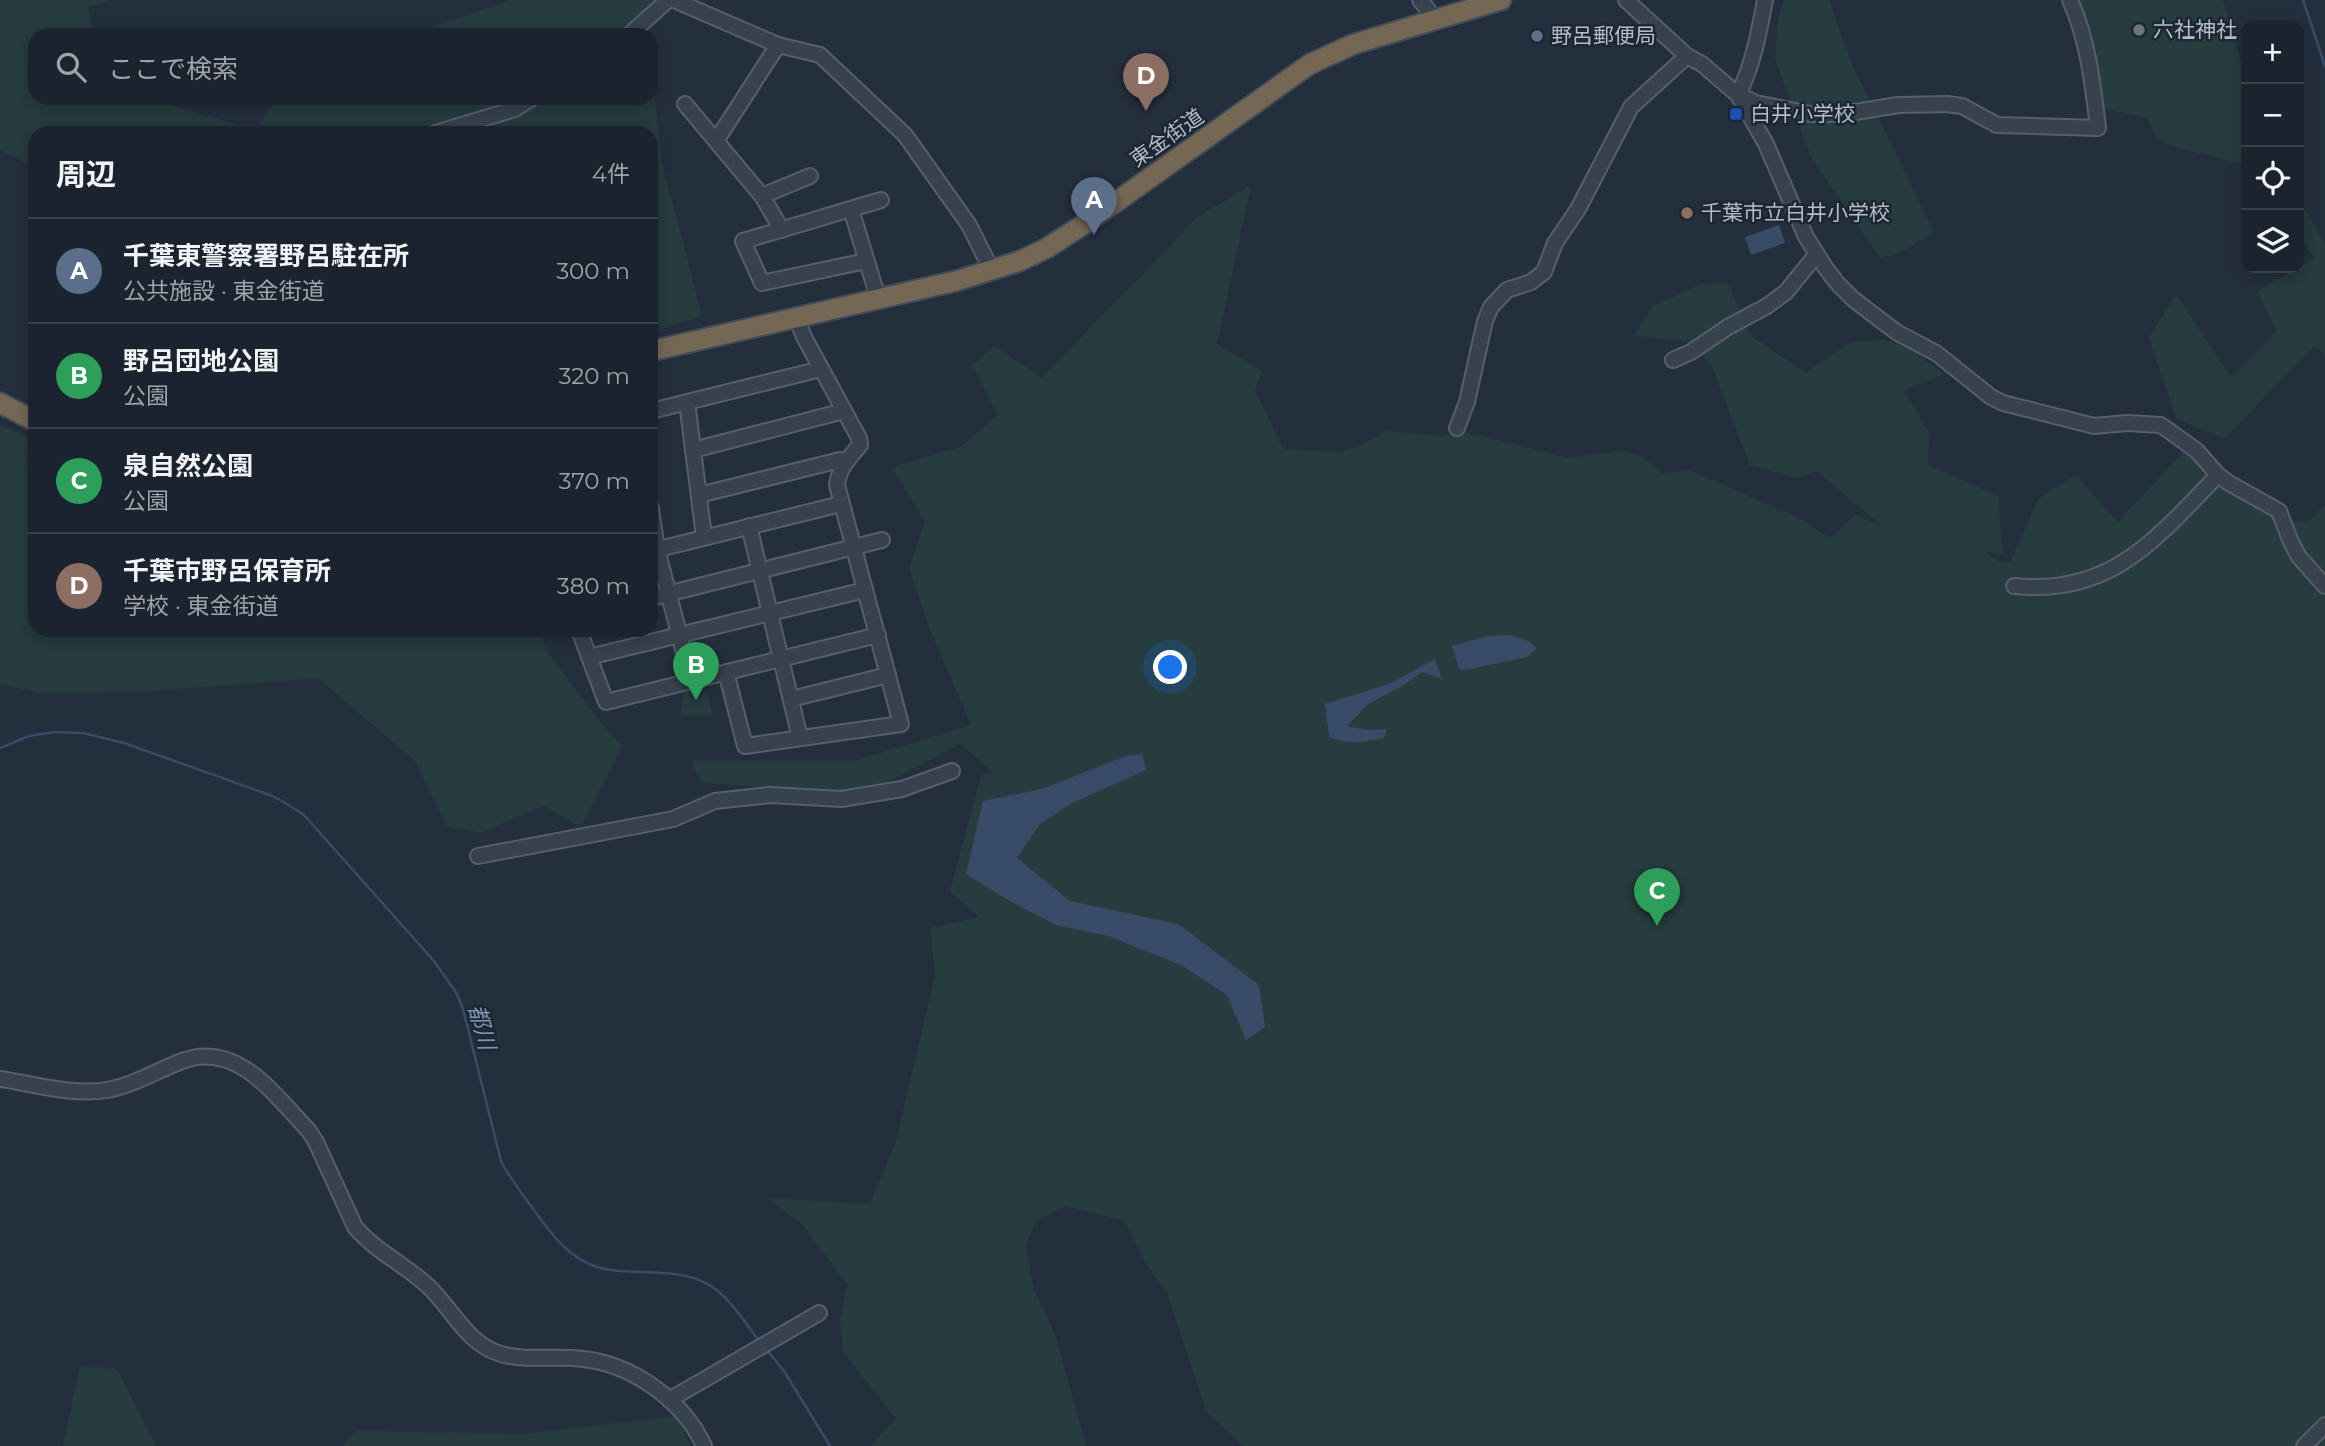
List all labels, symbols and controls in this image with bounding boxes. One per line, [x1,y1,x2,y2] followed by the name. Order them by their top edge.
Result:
[2153,17,2237,42] place label: 六社神社
[2241,21,2304,273] map controls
[2241,21,2304,84] button: +
[2131,22,2147,38] marker: 六社神社
[1551,23,1656,48] place label: 野呂郵便局
[28,28,658,105] search box
[1529,28,1545,44] marker: 野呂郵便局
[52,48,90,86] icon: search
[108,53,238,85] text: ここで検索
[1123,53,1169,111] pin: D
[2241,84,2304,147] button: −
[1750,101,1855,126] place label: 白井小学校
[1125,103,1208,172] street label: 東金街道
[1728,106,1744,122] marker: 白井小学校
[2241,147,2304,210] button: locate
[56,156,116,193] text: 周辺
[592,160,630,188] text: 4件
[1071,177,1117,235] pin: A
[1701,200,1890,225] place label: 千葉市立白井小学校
[1679,205,1695,221] marker: 千葉市立白井小学校
[2241,210,2304,273] button: layers
[123,240,409,272] text: 千葉東警察署野呂駐在所
[70,257,88,285] text: A
[556,257,630,285] text: 300 m
[123,277,325,305] text: 公共施設 · 東金街道
[123,345,279,377] text: 野呂団地公園
[70,362,88,390] text: B
[558,362,630,390] text: 320 m
[123,382,169,410] text: 公園
[123,450,253,482] text: 泉自然公園
[71,467,87,495] text: C
[559,467,630,495] text: 370 m
[123,487,169,515] text: 公園
[123,555,331,587] text: 千葉市野呂保育所
[70,572,89,600] text: D
[557,572,630,600] text: 380 m
[123,592,279,620] text: 学校 · 東金街道
[673,642,719,700] pin: B
[1153,650,1187,684] your location
[1634,868,1680,926] pin: C
[463,1001,502,1056] water label: 都川

